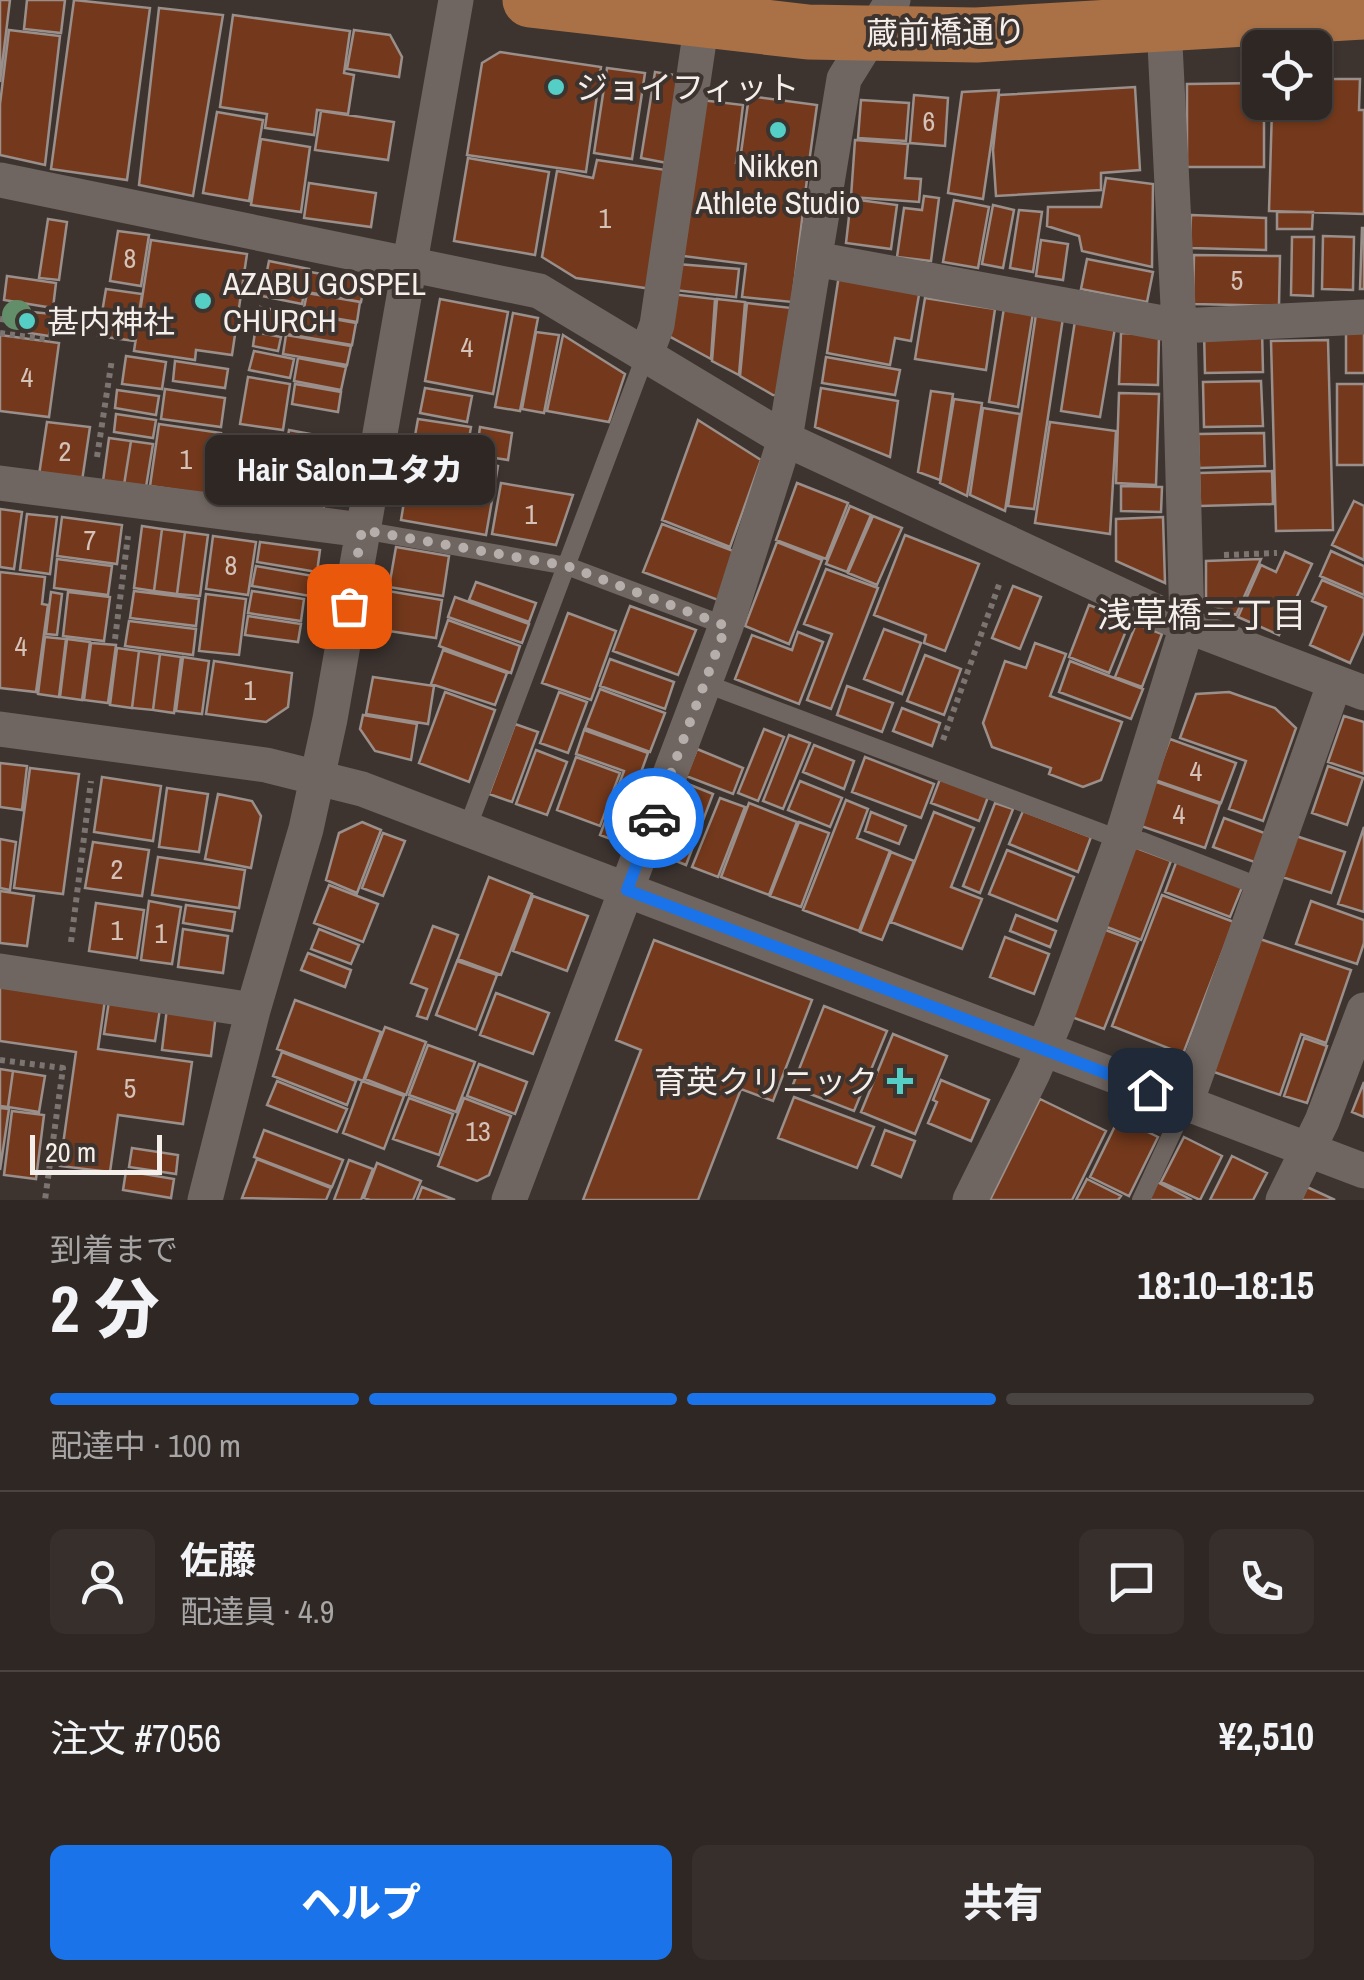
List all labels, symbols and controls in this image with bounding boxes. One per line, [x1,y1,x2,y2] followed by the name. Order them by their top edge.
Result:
[866,9,1026,55] street label: 蔵前橋通り
[1242,30,1332,120] map controls
[1242,30,1332,120] button: locate
[576,66,799,109] place label: ジョイフィット
[545,76,567,98] marker: ジョイフィット
[923,102,935,140] house number: 6
[767,119,789,141] marker: Nikken Athlete Studio
[695,144,860,224] place label: Nikken Athlete Studio
[599,199,612,237] house number: 1
[124,239,136,277] house number: 8
[1231,261,1243,299] house number: 5
[222,262,426,342] place label: AZABU GOSPEL CHURCH
[192,290,214,312] marker: AZABU GOSPEL CHURCH
[47,300,175,343] place label: 甚内神社
[16,310,38,332] marker: 甚内神社
[461,328,474,366] house number: 4
[21,358,34,396] house number: 4
[59,432,71,470] house number: 2
[204,436,494,506] callout: Hair Salonユタカ
[180,440,193,478] house number: 1
[237,448,463,491] text: Hair Salonユタカ
[525,495,538,533] house number: 1
[84,521,96,559] house number: 7
[225,546,237,584] house number: 8
[307,564,392,649] pin
[322,579,377,634] icon: bag
[1097,591,1307,638] district label: 浅草橋三丁目
[15,627,28,665] house number: 4
[244,671,257,709] house number: 1
[1190,752,1203,790] house number: 4
[604,768,704,868] courier
[627,791,682,846] icon: car
[1173,795,1186,833] house number: 4
[111,850,123,888] house number: 2
[111,911,124,949] house number: 1
[155,914,168,952] house number: 1
[1108,1048,1193,1133] pin
[654,1060,878,1103] place label: 育英クリニック
[1123,1063,1178,1118] icon: home
[887,1068,913,1094] marker: 育英クリニック
[124,1069,136,1107] house number: 5
[465,1112,491,1150] house number: 13
[30,1130,162,1174] scale bar
[45,1133,96,1171] text: 20 m
[50,1228,178,1271] text: 到着まで
[1137,1260,1314,1311] text: 18:10–18:15
[50,1265,159,1352] text: 2 分
[50,1424,241,1467] text: 配達中 · 100 m
[50,1529,155,1634] button: person
[1079,1529,1184,1634] button: chat
[1209,1529,1314,1634] button: phone
[180,1535,256,1586] text: 佐藤
[180,1590,334,1633] text: 配達員 · 4.9
[1219,1711,1314,1762] text: ¥2,510
[50,1713,221,1764] text: 注文 #7056
[50,1845,672,1960] button: ヘルプ
[692,1845,1314,1960] button: 共有

